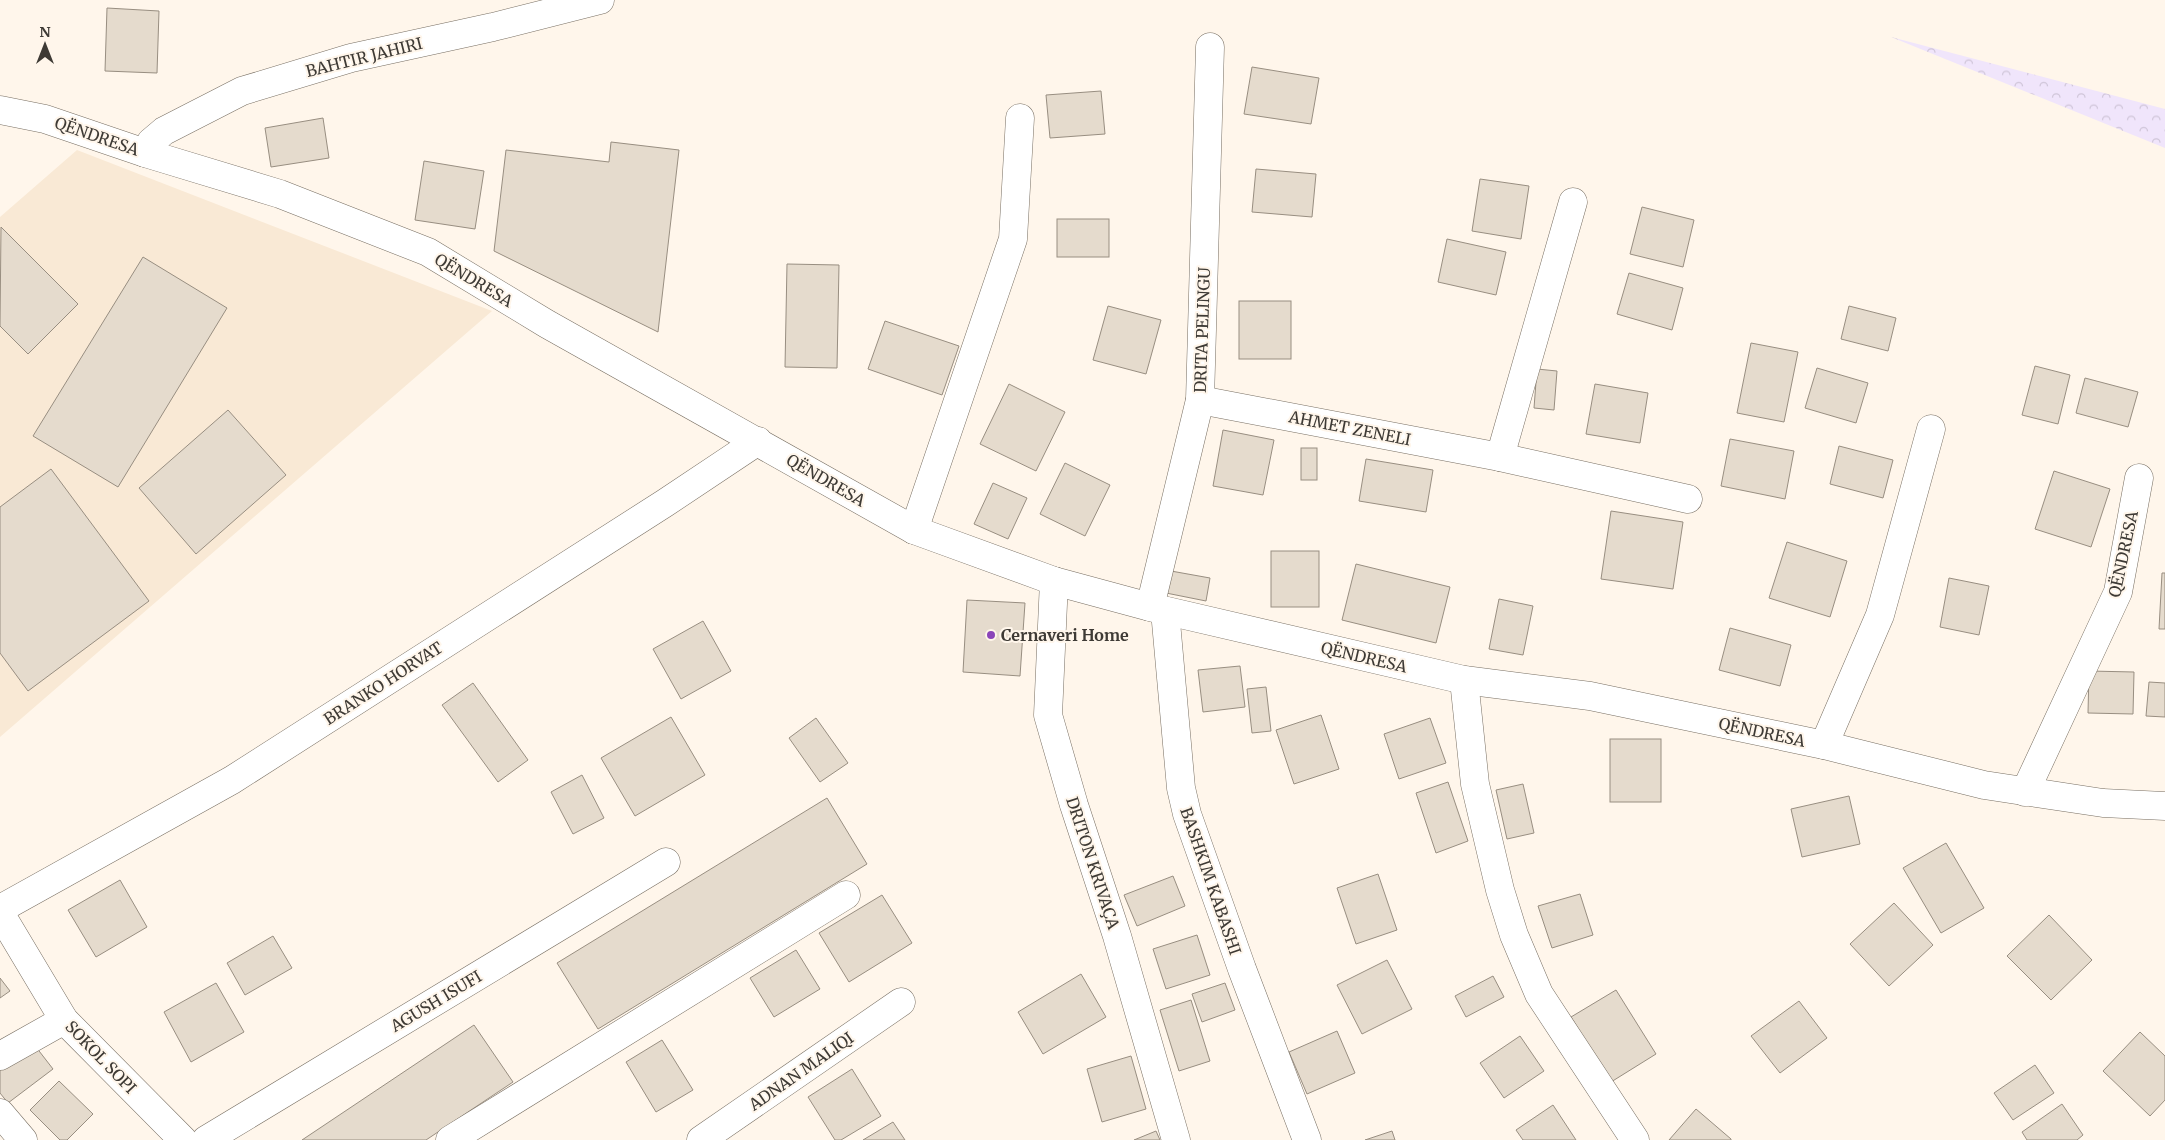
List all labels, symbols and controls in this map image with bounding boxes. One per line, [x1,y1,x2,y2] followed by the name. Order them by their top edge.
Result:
[20,20,70,70] north arrow
[39,23,51,41] text: N
[304,33,424,81] street label: BAHTIR JAHIRI
[52,112,142,160] street label: QËNDRESA
[431,249,517,312] street label: QËNDRESA
[1190,267,1214,393] street label: DRITA PELINGU
[1286,406,1413,450] street label: AHMET ZENELI
[783,449,870,511] street label: QËNDRESA
[2104,508,2142,599] street label: QËNDRESA
[1001,625,1129,645] place label: Cernaveri Home
[985,629,997,641] marker: Cernaveri Home
[320,637,446,729] street label: BRANKO HORVAT
[1319,637,1410,677] street label: QËNDRESA
[1717,713,1808,751] street label: QËNDRESA
[1062,794,1124,932] street label: DRITON KRIVAÇA
[1176,804,1246,958] street label: BASHKIM KABASHI
[386,966,485,1037] street label: AGUSH ISUFI
[61,1016,141,1098] street label: SOKOL SOPI
[744,1028,857,1115] street label: ADNAN MALIQI

